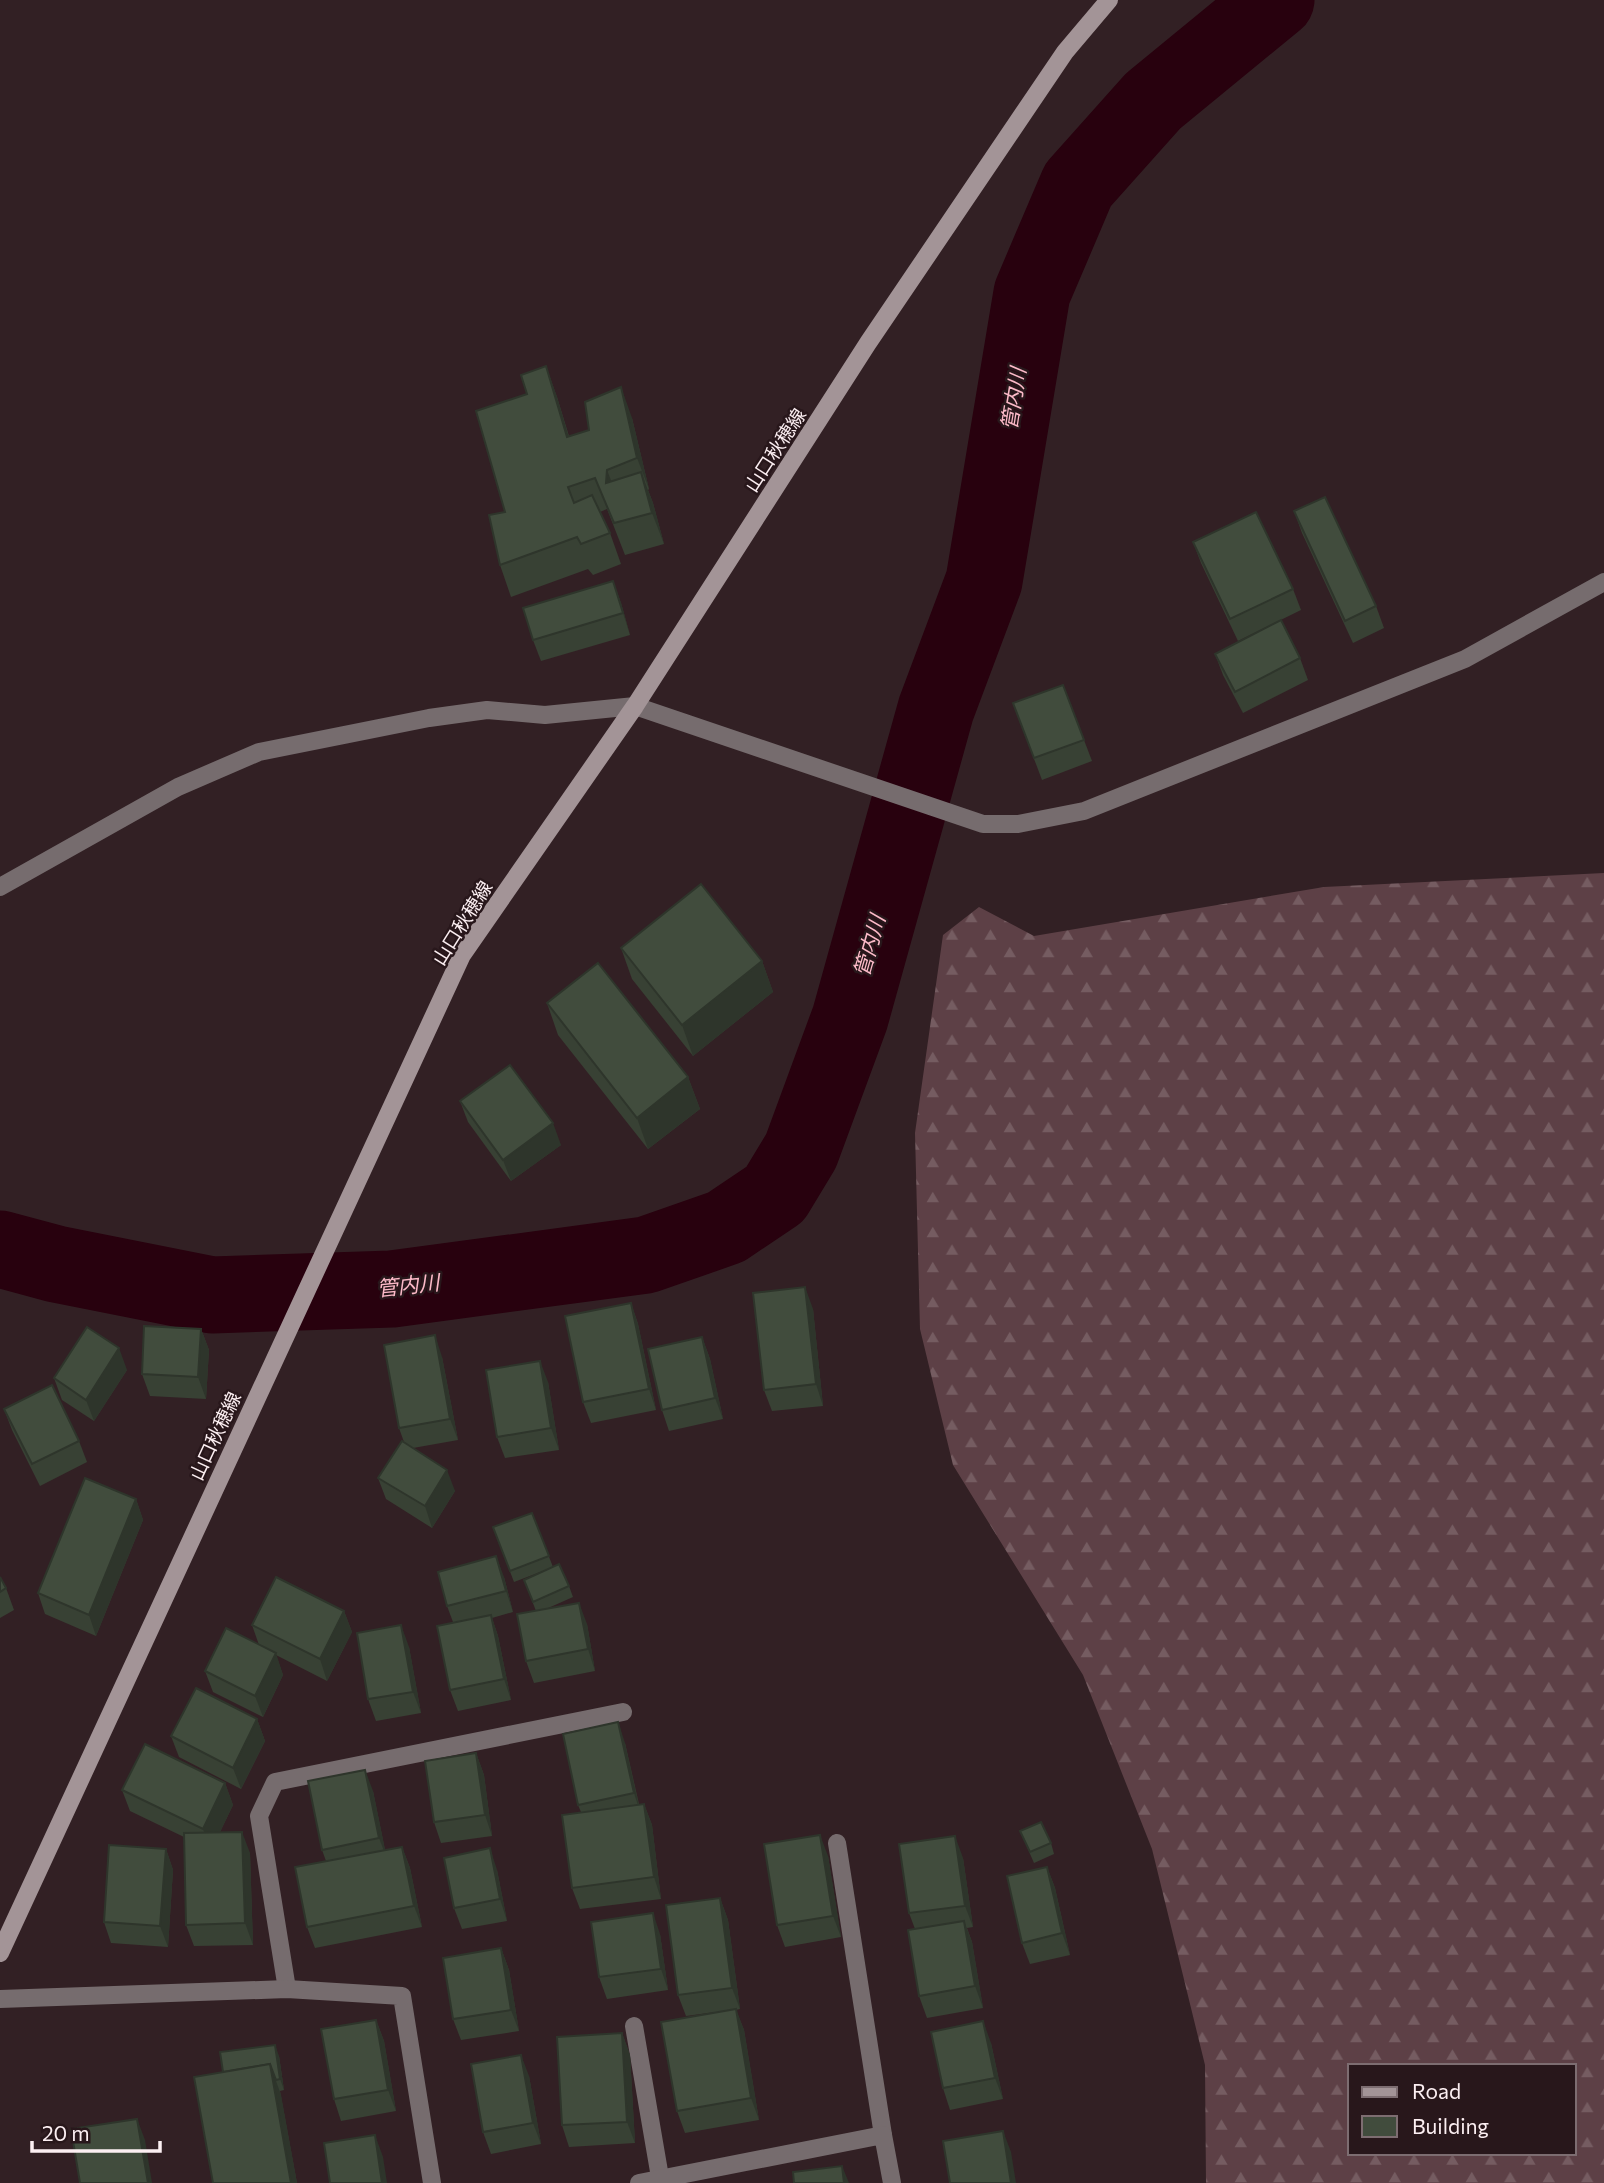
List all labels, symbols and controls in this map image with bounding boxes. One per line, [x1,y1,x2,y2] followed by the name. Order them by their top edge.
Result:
[995,364,1030,432] water label: 管内川
[739,404,810,496] street label: 山口秋穂線
[427,876,497,969] street label: 山口秋穂線
[848,910,890,979] water label: 管内川
[375,1269,442,1300] water label: 管内川
[184,1388,245,1484] street label: 山口秋穂線
[1348,2064,1576,2155] legend
[1412,2078,1461,2103] text: Road
[32,2110,159,2154] scale bar
[1412,2113,1489,2138] text: Building
[42,2120,90,2145] text: 20 m

